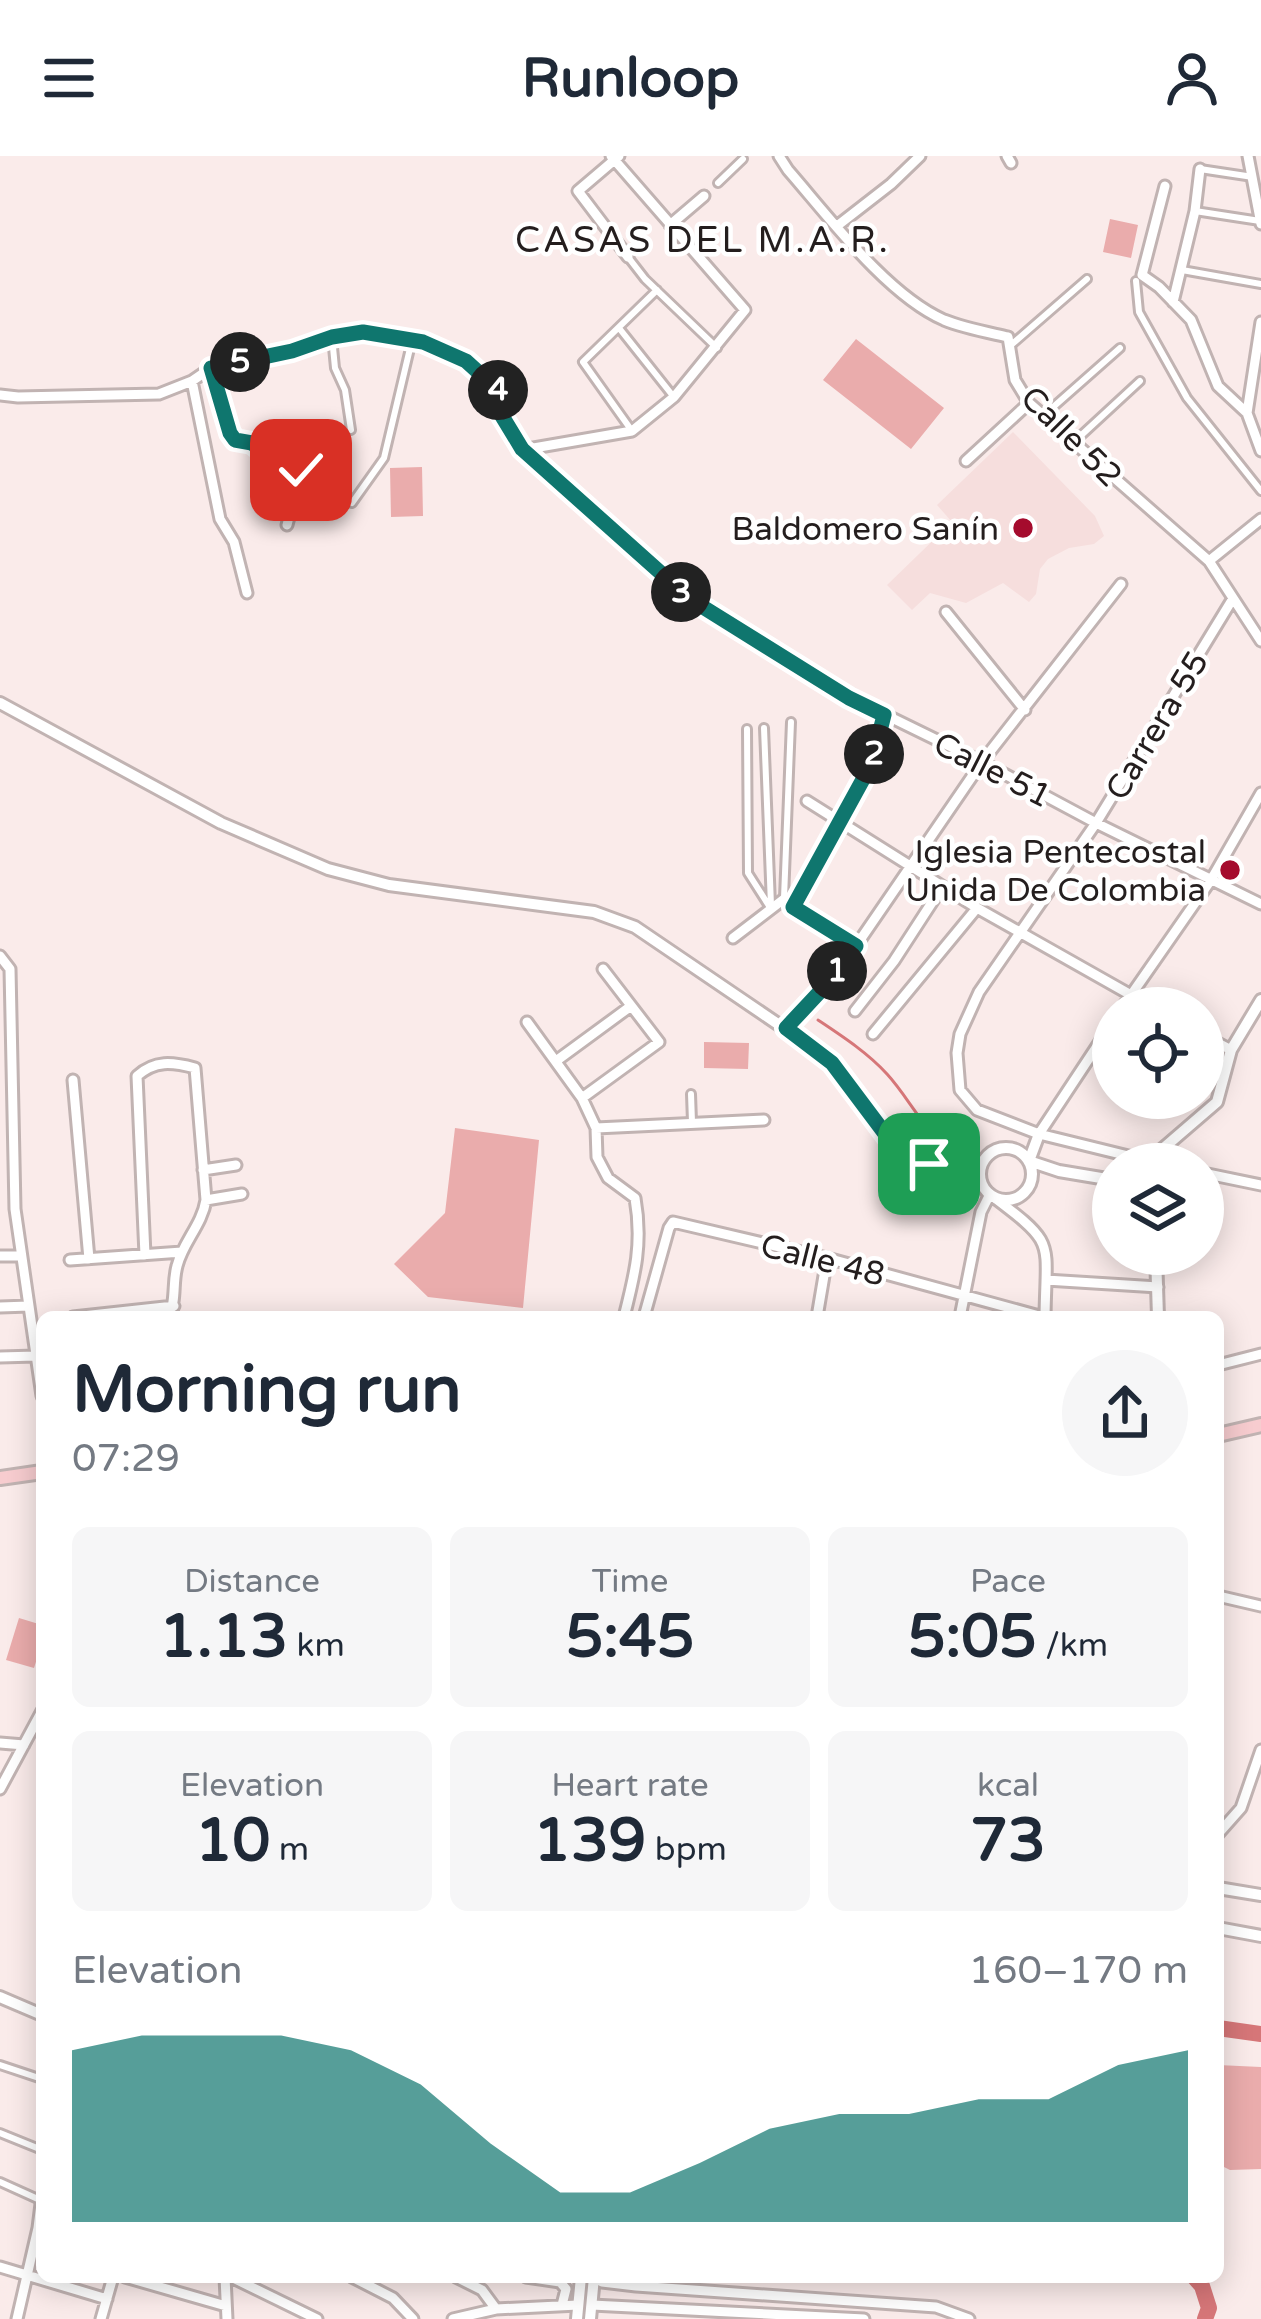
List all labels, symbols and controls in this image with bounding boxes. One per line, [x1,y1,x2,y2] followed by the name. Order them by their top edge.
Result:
[36,45,102,111] icon: menu
[1159,45,1225,111] icon: person
[522,46,739,111] text: Runloop
[515,219,891,262] district label: CASAS DEL M.A.R.
[210,332,270,392] pin: 5
[230,342,250,381] text: 5
[468,360,528,420] pin: 4
[488,370,508,409] text: 4
[1012,379,1129,496] street label: Calle 52
[250,419,352,521] pin
[268,437,334,503] icon: check
[731,510,999,549] place label: Baldomero Sanín
[1010,515,1036,541] marker: Baldomero Sanín
[651,562,711,622] pin: 3
[671,572,691,611] text: 3
[1098,645,1217,807] street label: Carrera 55
[844,724,904,784] pin: 2
[927,724,1058,816] street label: Calle 51
[864,734,884,773] text: 2
[905,833,1206,910] place label: Iglesia Pentecostal Unida De Colombia
[1217,857,1243,883] marker: Iglesia Pentecostal Unida De Colombia
[807,941,867,1001] pin: 1
[827,951,847,990] text: 1
[1092,987,1224,1275] map controls
[1092,987,1224,1119] button: locate
[878,1113,980,1215] pin
[896,1131,962,1197] icon: arrive
[1092,1143,1224,1275] button: layers
[756,1226,889,1295] street label: Calle 48
[72,1350,462,1430] text: Morning run
[1062,1350,1188,1476] button: share
[72,1435,180,1482] text: 07:29
[184,1562,320,1601] text: Distance
[592,1562,668,1601] text: Time
[970,1562,1046,1601] text: Pace
[159,1601,288,1673] text: 1.13
[566,1601,694,1673] text: 5:45
[908,1601,1037,1673] text: 5:05
[288,1626,345,1665] text: km
[1037,1626,1108,1665] text: /km
[180,1766,324,1805] text: Elevation
[551,1766,709,1805] text: Heart rate
[977,1766,1039,1805] text: kcal
[195,1805,270,1877] text: 10
[533,1805,646,1877] text: 139
[970,1805,1046,1877] text: 73
[270,1830,309,1869] text: m
[646,1830,727,1869] text: bpm
[72,1947,242,1994] text: Elevation
[968,1947,1188,1994] text: 160–170 m

